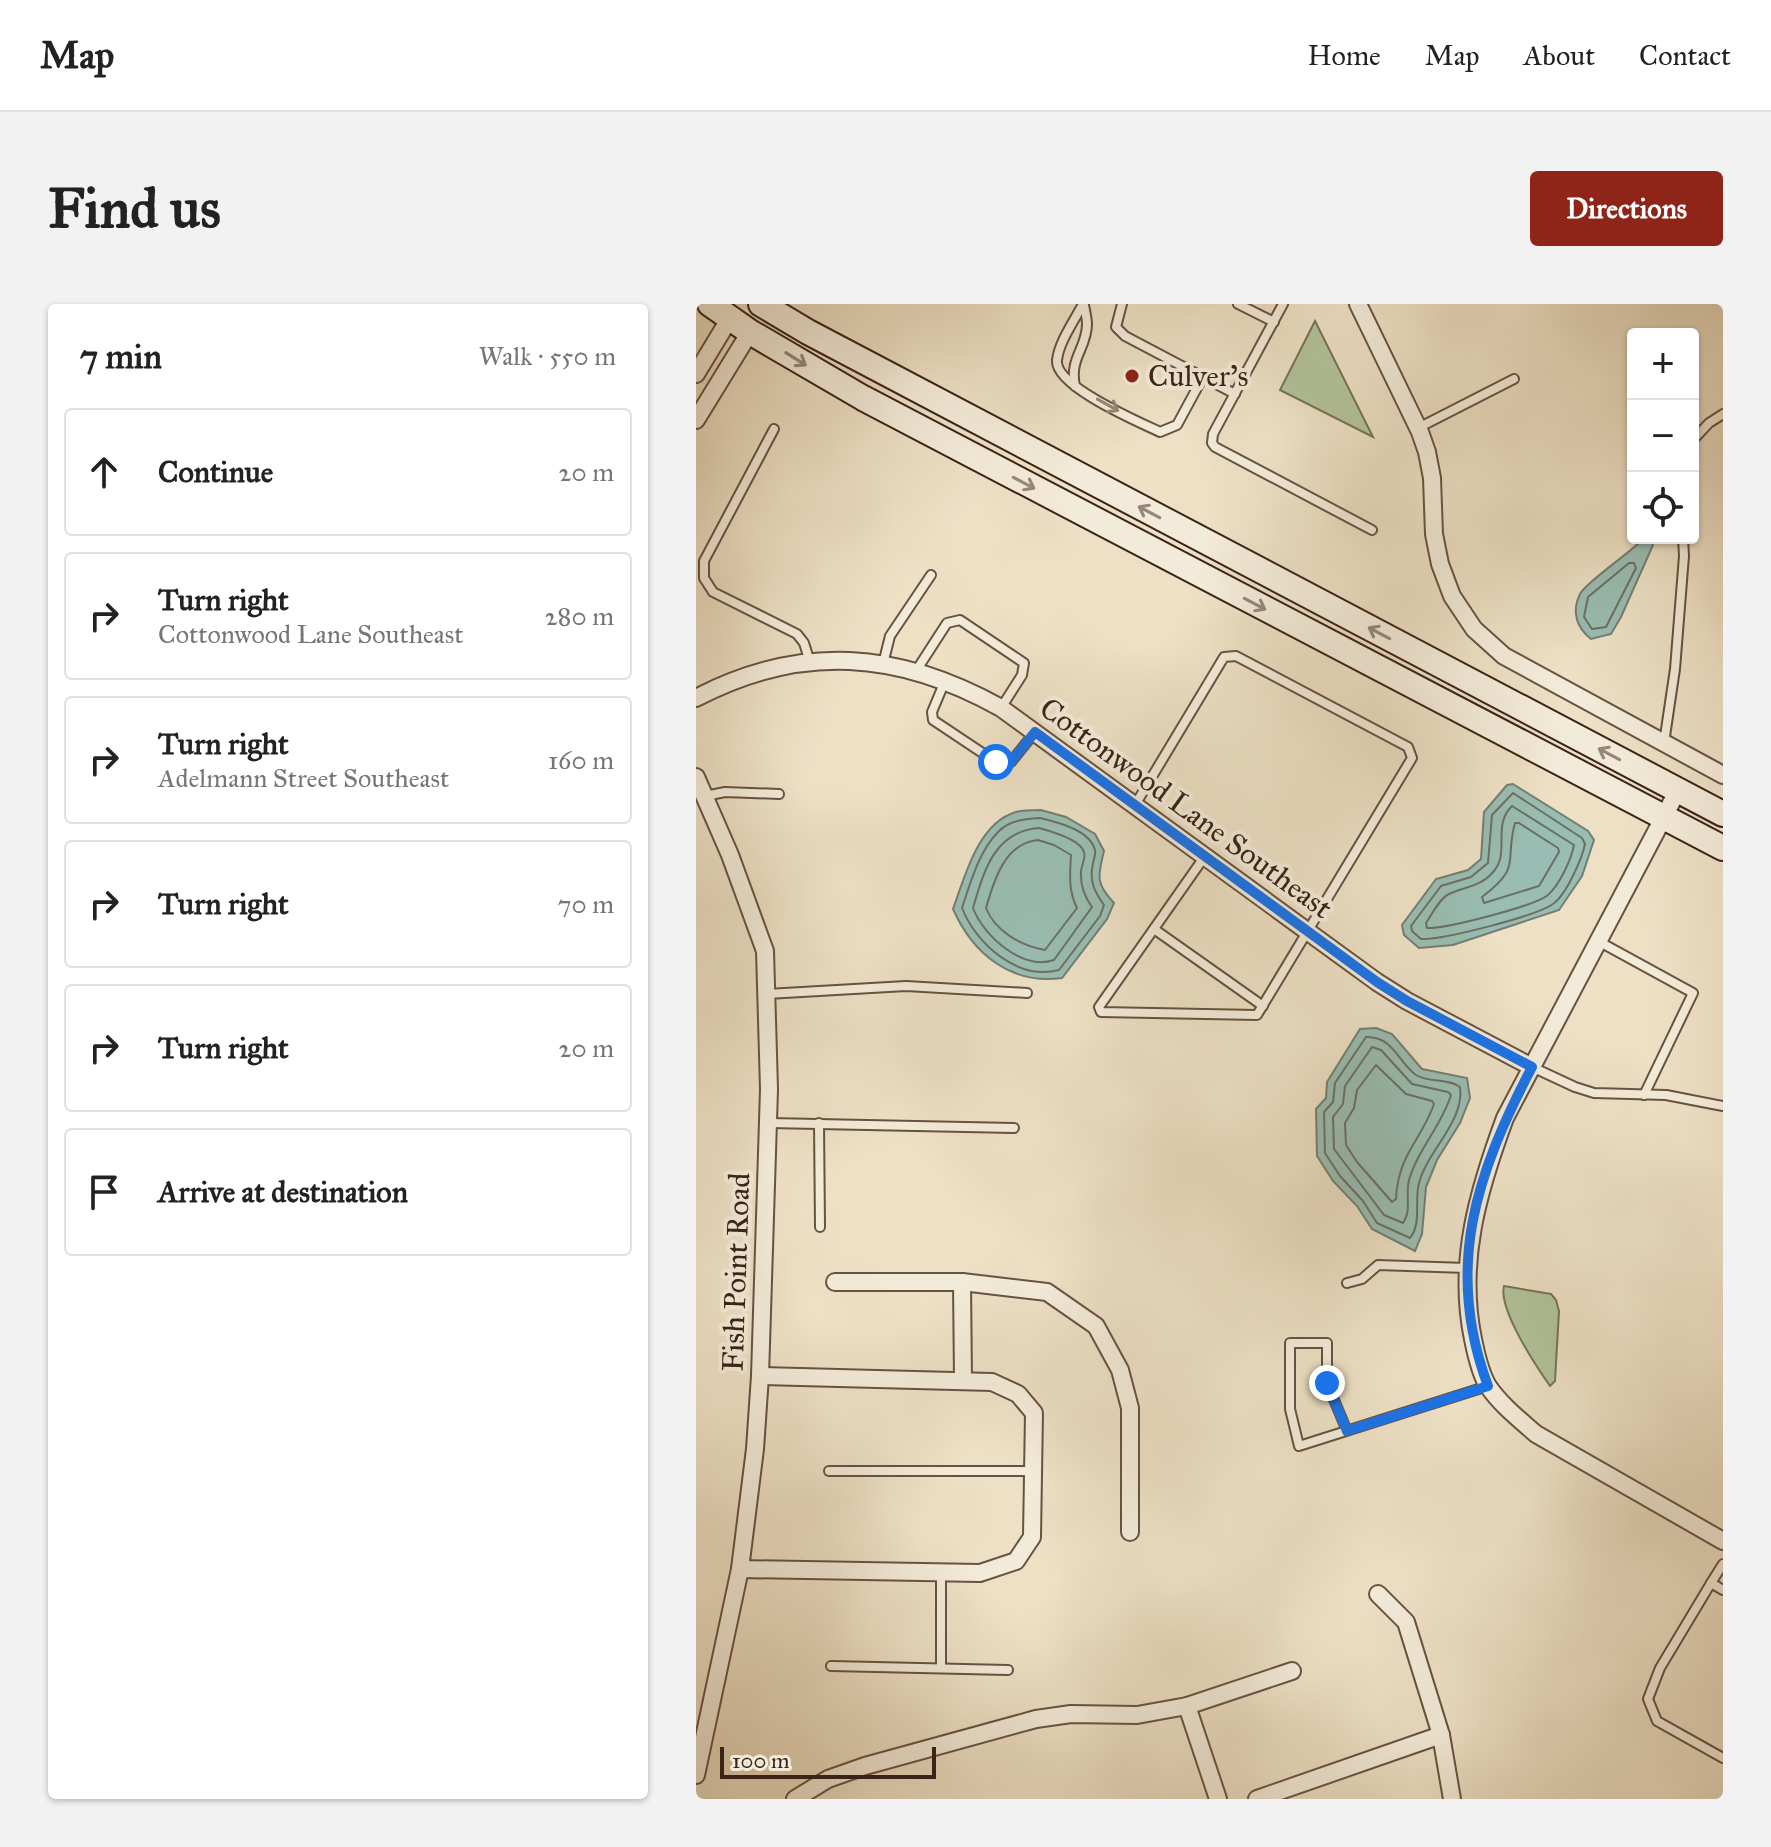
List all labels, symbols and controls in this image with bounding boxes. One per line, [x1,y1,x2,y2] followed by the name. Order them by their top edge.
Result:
[40,32,114,78] text: Map
[1308,38,1381,73] text: Home
[1425,38,1479,73] text: Map
[1523,38,1595,73] text: About
[1639,38,1731,73] text: Contact
[1530,171,1723,246] button: Directions
[48,174,221,242] text: Find us
[1627,328,1699,544] map controls
[1627,328,1699,400] button: +
[80,336,162,377] text: 7 min
[479,340,616,372] text: Walk · 550 m
[784,351,806,368] one-way arrow
[1148,358,1248,394] place label: Culver's
[1123,367,1141,385] marker: Culver's
[1095,398,1119,413] one-way arrow
[1627,400,1699,472] button: −
[82,450,126,494] icon: ahead
[158,454,273,490] text: Continue
[559,456,614,488] text: 20 m
[1627,472,1699,544] button: locate
[1012,475,1036,491] one-way arrow
[1137,503,1161,519] one-way arrow
[158,582,289,618] text: Turn right
[82,594,126,638] icon: right
[1242,596,1266,612] one-way arrow
[545,600,614,632] text: 280 m
[158,618,464,650] text: Cottonwood Lane Southeast
[1367,624,1391,640] one-way arrow
[1033,690,1339,926] street label: Cottonwood Lane Southeast
[158,726,289,762] text: Turn right
[82,738,126,782] icon: right
[548,744,614,776] text: 160 m
[978,744,1014,780] route start
[1597,746,1621,761] one-way arrow
[158,762,449,794] text: Adelmann Street Southeast
[82,882,126,926] icon: right
[158,886,289,922] text: Turn right
[558,888,614,920] text: 70 m
[82,1026,126,1070] icon: right
[158,1030,289,1066] text: Turn right
[559,1032,614,1064] text: 20 m
[82,1170,126,1214] icon: arrive
[715,1172,757,1372] street label: Fish Point Road
[158,1174,408,1210] text: Arrive at destination
[1309,1365,1345,1401] route end
[720,1743,936,1779] scale bar
[732,1747,789,1774] text: 100 m

